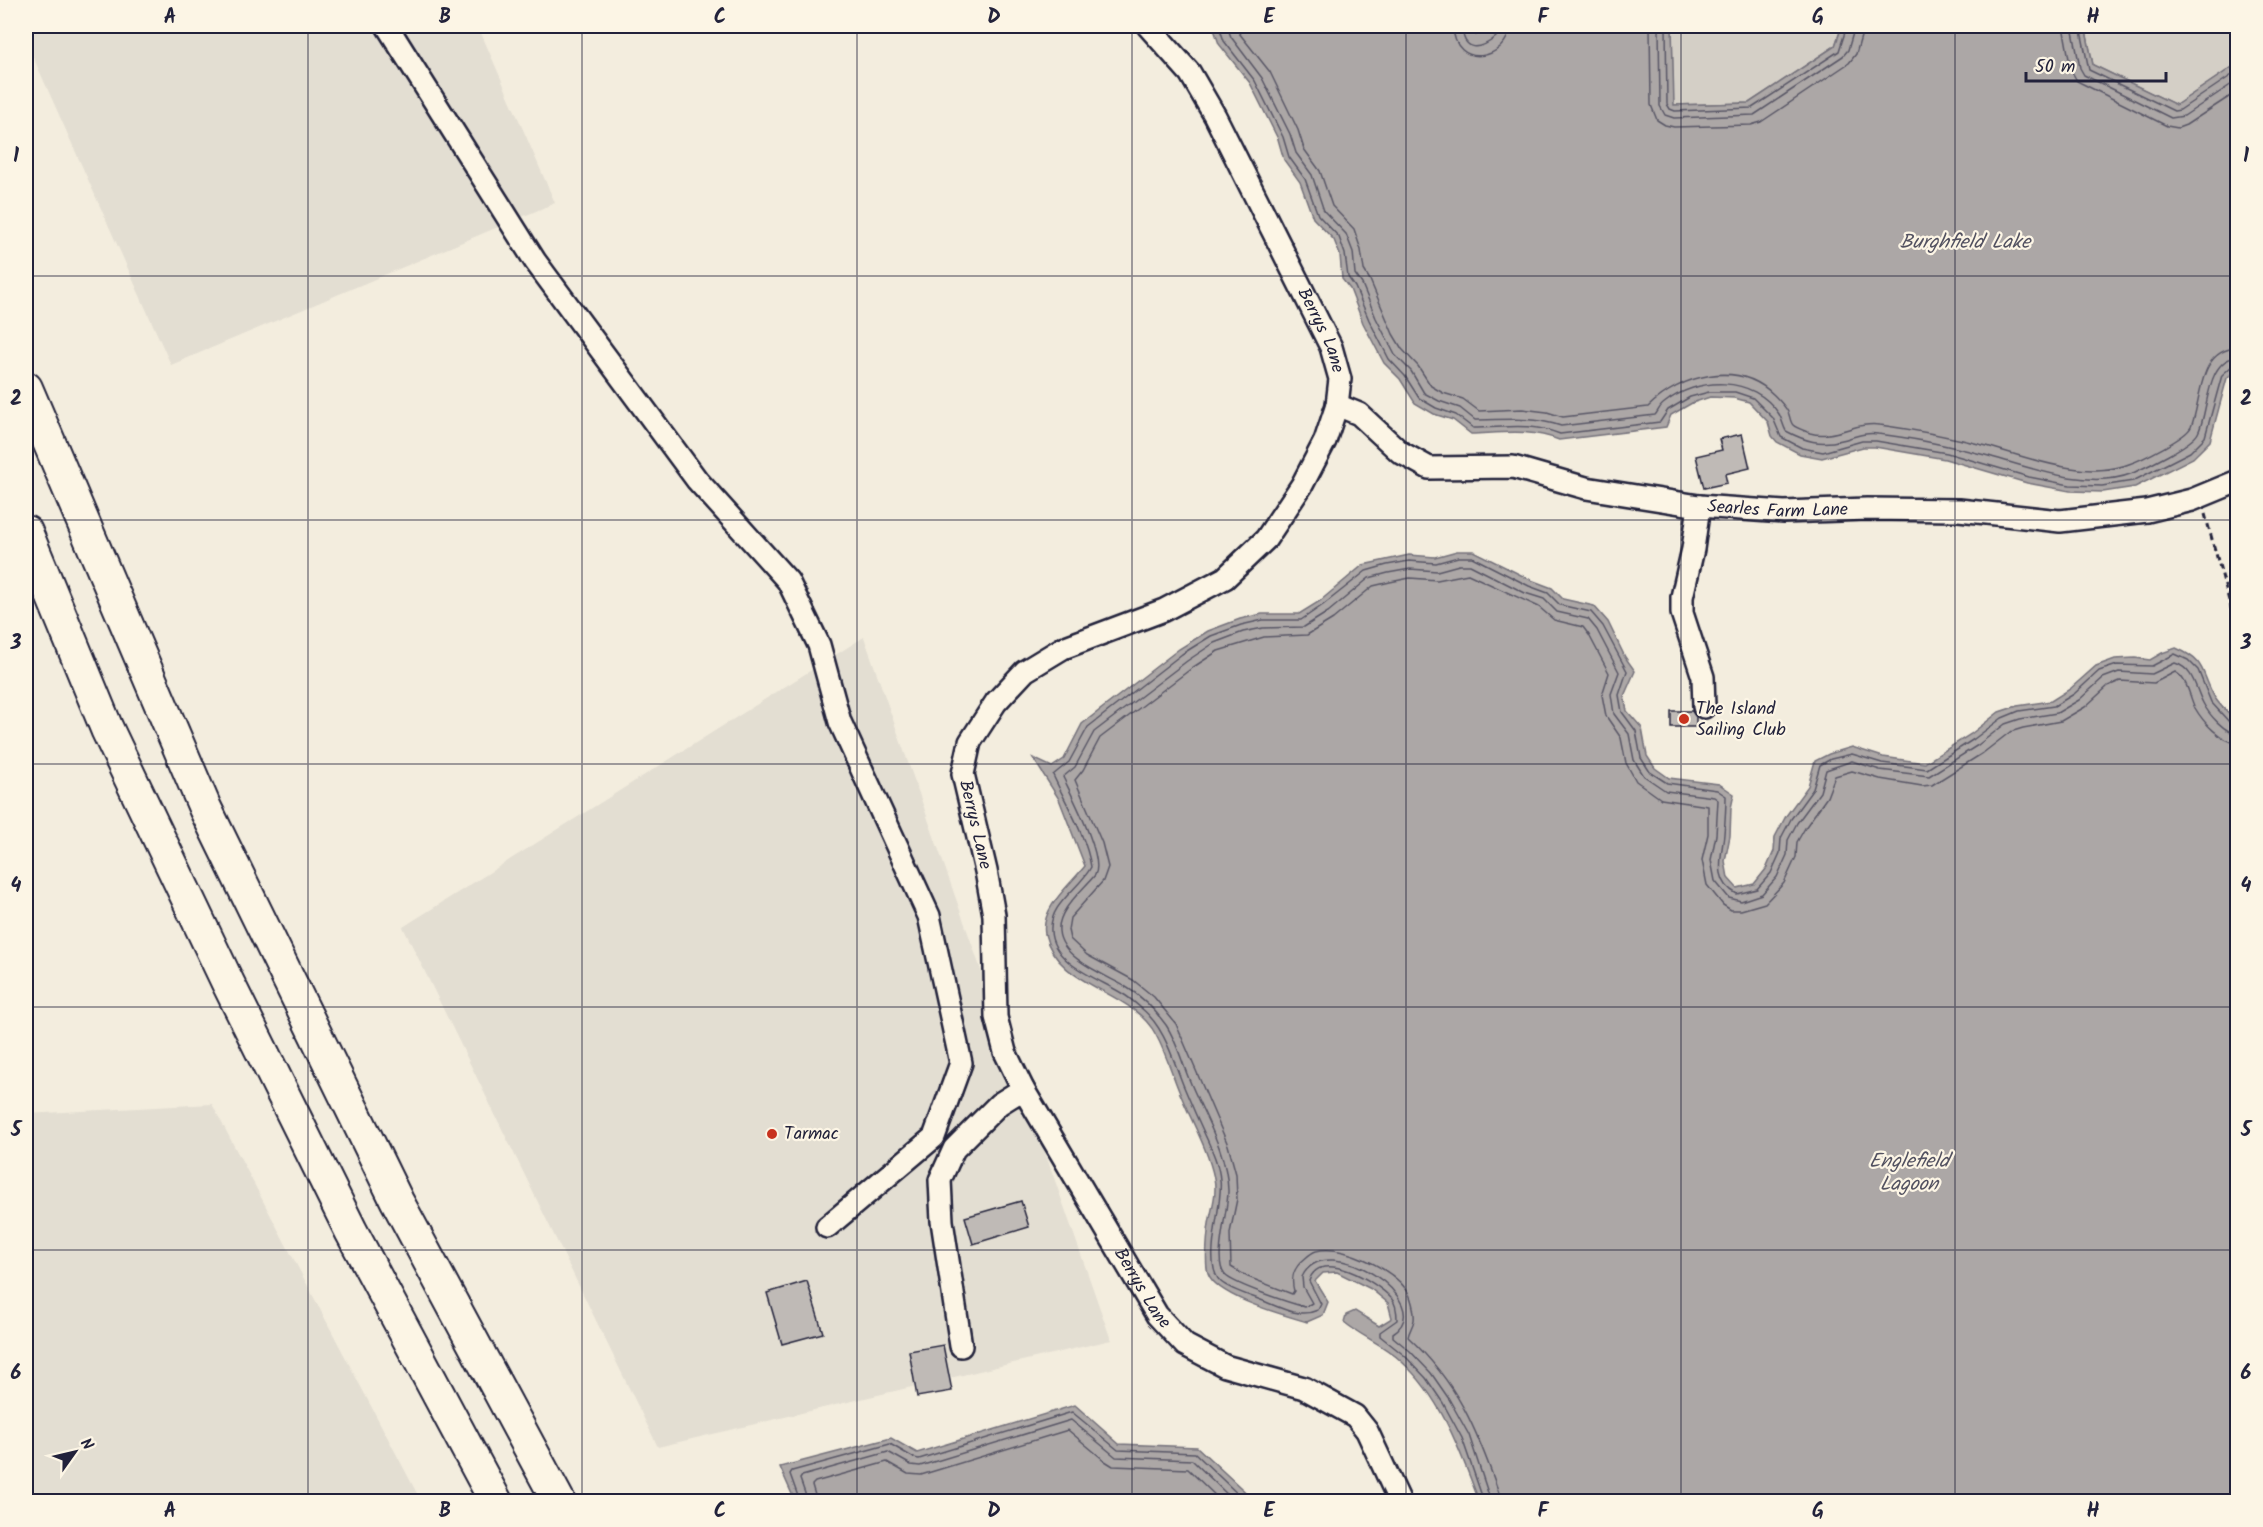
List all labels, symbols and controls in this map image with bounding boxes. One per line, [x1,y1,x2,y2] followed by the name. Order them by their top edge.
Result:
[164,2,176,34] text: A
[439,2,451,34] text: B
[714,2,726,34] text: C
[987,2,1001,34] text: D
[1263,2,1275,34] text: E
[1538,2,1550,34] text: F
[1812,2,1824,34] text: G
[2086,2,2100,34] text: H
[2026,45,2166,83] scale bar
[2035,53,2075,82] text: 50 m
[13,141,19,173] text: 1
[2243,141,2249,173] text: 1
[1900,227,2032,259] water label: Burghfield Lake
[1289,283,1352,376] street label: Berrys Lane
[10,384,22,416] text: 2
[2240,384,2252,416] text: 2
[1706,492,1849,527] street label: Searles Farm Lane
[10,628,22,660] text: 3
[2240,628,2252,660] text: 3
[1696,695,1786,745] place label: The Island Sailing Club
[1677,712,1691,726] marker: The Island Sailing Club
[950,777,1000,872] street label: Berrys Lane
[11,871,22,903] text: 4
[2241,871,2252,903] text: 4
[10,1115,23,1147] text: 5
[2240,1115,2253,1147] text: 5
[784,1120,839,1149] place label: Tarmac
[765,1127,779,1141] marker: Tarmac
[1869,1146,1954,1201] water label: Englefield Lagoon
[1106,1242,1178,1336] street label: Berrys Lane
[11,1358,22,1390] text: 6
[2241,1358,2252,1390] text: 6
[45,1422,105,1482] north arrow
[73,1433,99,1456] text: N
[164,1496,176,1527] text: A
[439,1496,451,1527] text: B
[714,1496,726,1527] text: C
[987,1496,1001,1527] text: D
[1263,1496,1275,1527] text: E
[1538,1496,1550,1527] text: F
[1812,1496,1824,1527] text: G
[2086,1496,2100,1527] text: H

